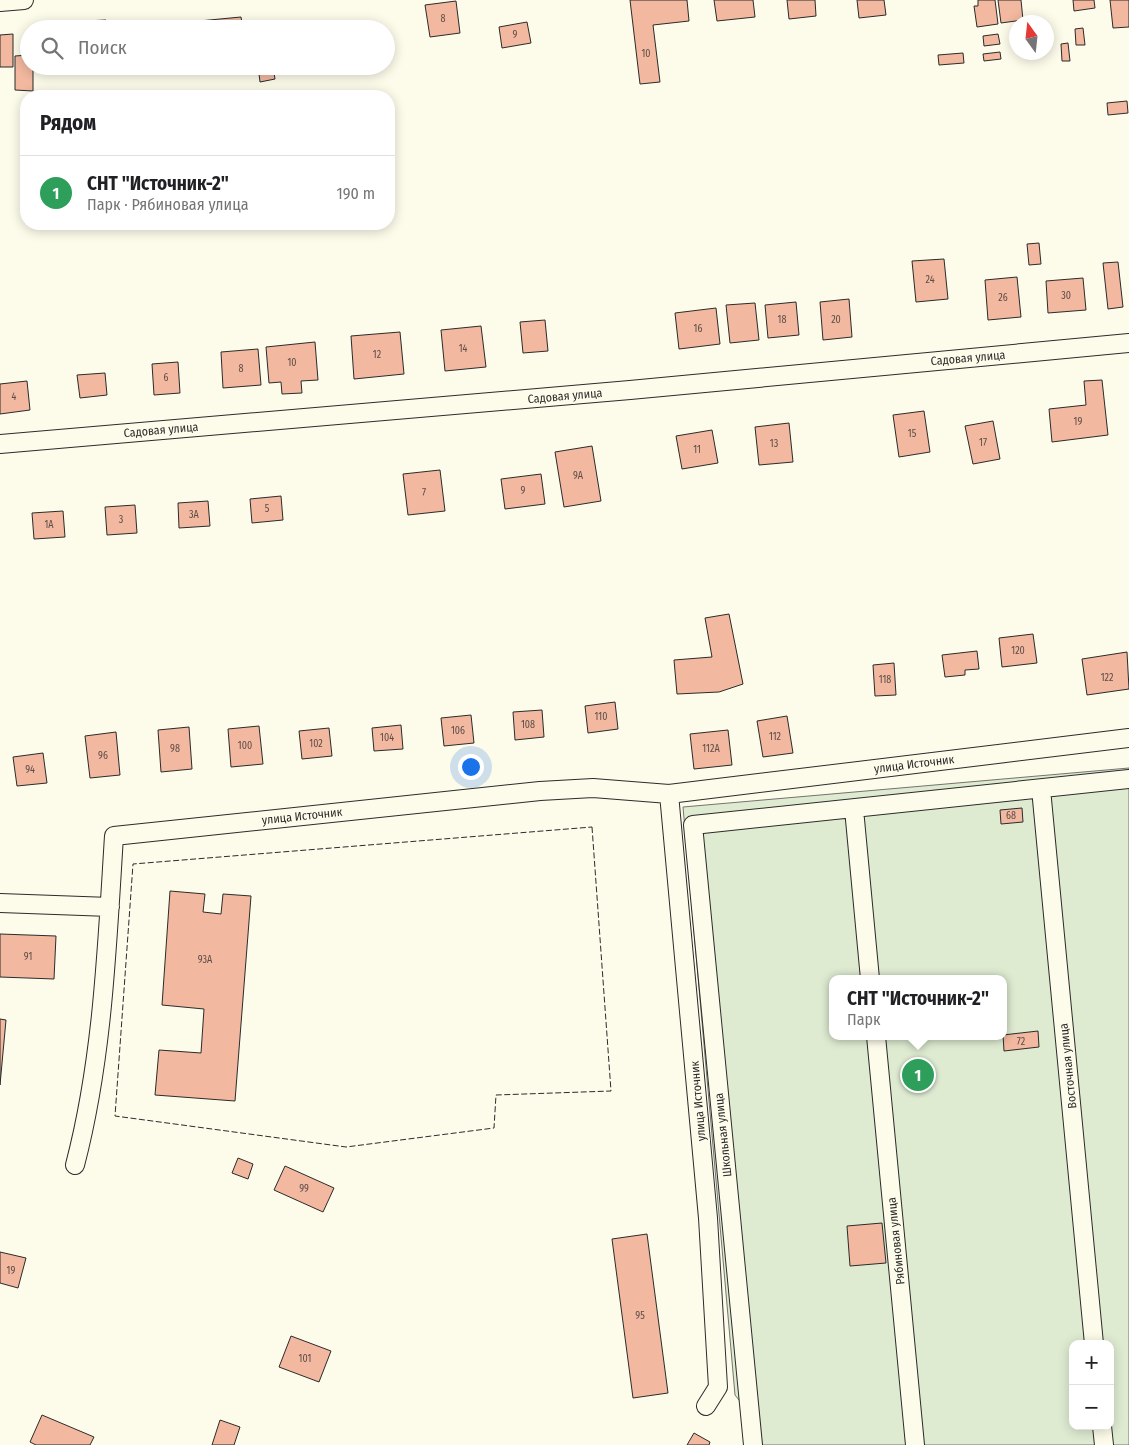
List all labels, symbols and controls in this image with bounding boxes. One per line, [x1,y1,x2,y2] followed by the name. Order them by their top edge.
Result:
[441,13,446,25] house number: 8
[1009,15,1054,60] north arrow
[20,20,395,75] search box
[513,29,518,41] house number: 9
[38,34,66,62] icon: search
[78,36,127,59] text: Поиск
[641,48,651,60] house number: 10
[40,110,96,136] text: Рядом
[87,172,229,195] text: СНТ "Источник-2"
[53,184,59,203] text: 1
[337,184,375,203] text: 190 m
[87,195,248,214] text: Парк · Рябиновая улица
[925,274,935,286] house number: 24
[1061,290,1071,302] house number: 30
[998,292,1008,304] house number: 26
[778,314,786,326] house number: 18
[831,314,841,326] house number: 20
[694,323,702,335] house number: 16
[459,343,468,355] house number: 14
[930,348,1006,368] street label: Садовая улица
[373,349,382,361] house number: 12
[287,357,297,369] house number: 10
[239,363,244,375] house number: 8
[164,372,169,384] house number: 6
[527,386,603,406] street label: Садовая улица
[12,391,17,403] house number: 4
[1074,416,1083,428] house number: 19
[123,420,199,440] street label: Садовая улица
[908,428,917,440] house number: 15
[979,437,987,449] house number: 17
[770,438,779,450] house number: 13
[693,444,701,456] house number: 11
[573,470,584,482] house number: 9А
[521,485,526,497] house number: 9
[422,487,426,499] house number: 7
[265,503,270,515] house number: 5
[189,509,200,521] house number: 3А
[119,514,124,526] house number: 3
[44,519,54,531] house number: 1А
[1011,645,1025,657] house number: 120
[1101,672,1114,684] house number: 122
[879,674,891,686] house number: 118
[595,711,607,723] house number: 110
[521,719,535,731] house number: 108
[451,725,465,737] house number: 106
[769,731,782,743] house number: 112
[380,732,394,744] house number: 104
[309,738,323,750] house number: 102
[238,740,252,752] house number: 100
[170,743,180,755] house number: 98
[702,743,720,755] house number: 112А
[98,750,108,762] house number: 96
[873,752,955,776] street label: улица Источник
[458,754,484,780] your location
[25,764,35,776] house number: 94
[261,805,343,827] street label: улица Источник
[1006,810,1016,822] house number: 68
[24,951,32,963] house number: 91
[198,954,213,966] house number: 93А
[829,975,1007,1040] popup
[847,987,989,1010] text: СНТ "Источник-2"
[847,1010,881,1029] text: Парк
[1057,1022,1079,1109] street label: Восточная улица
[1017,1036,1026,1048] house number: 72
[902,1056,934,1094] pin: 1
[687,1060,708,1142] street label: улица Источник
[712,1092,734,1178] street label: Школьная улица
[299,1183,309,1195] house number: 99
[884,1196,908,1285] street label: Рябиновая улица
[7,1265,16,1277] house number: 19
[635,1310,645,1322] house number: 95
[1069,1340,1114,1430] map controls
[1069,1340,1114,1385] button: +
[299,1353,311,1365] house number: 101
[1069,1385,1114,1430] button: −

